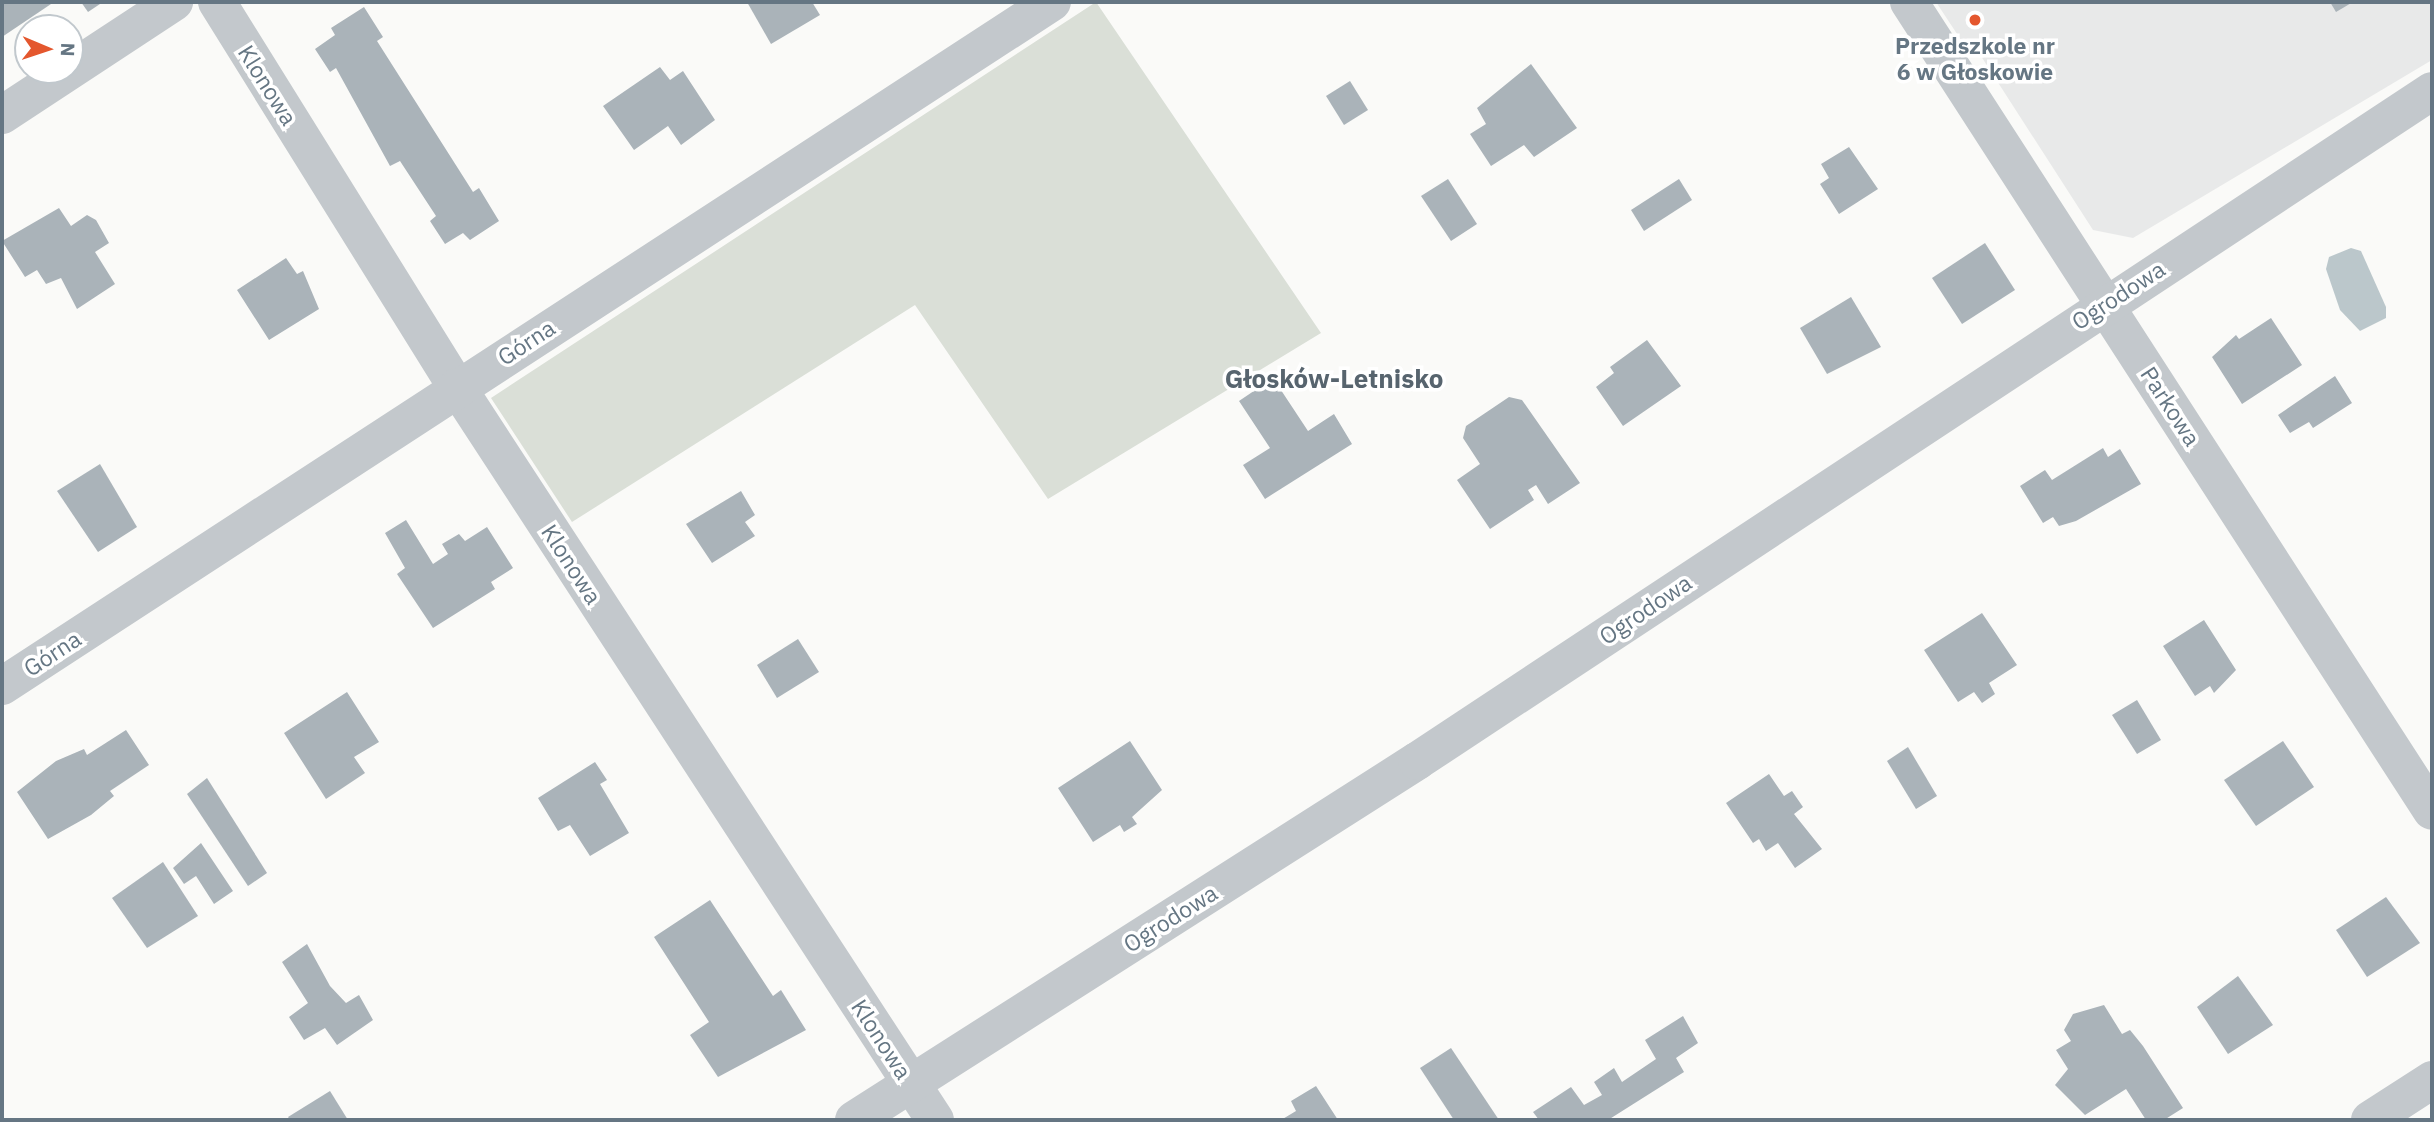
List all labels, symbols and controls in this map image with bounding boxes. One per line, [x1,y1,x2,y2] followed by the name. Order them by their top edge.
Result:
[1967,12,1983,28] marker: Przedszkole nr 6 w Głoskowie
[14,14,84,84] north arrow
[1895,31,2055,85] place label: Przedszkole nr 6 w Głoskowie
[233,40,303,130] street label: Klonowa
[56,42,80,57] text: N
[2066,255,2170,335] street label: Ogrodowa
[492,313,560,371] street label: Górna
[2135,361,2207,451] street label: Parkowa
[1225,363,1443,395] district label: Głosków-Letnisko
[536,519,608,609] street label: Klonowa
[1594,568,1696,650] street label: Ogrodowa
[18,624,86,682] street label: Górna
[1118,878,1222,958] street label: Ogrodowa
[846,994,918,1084] street label: Klonowa

